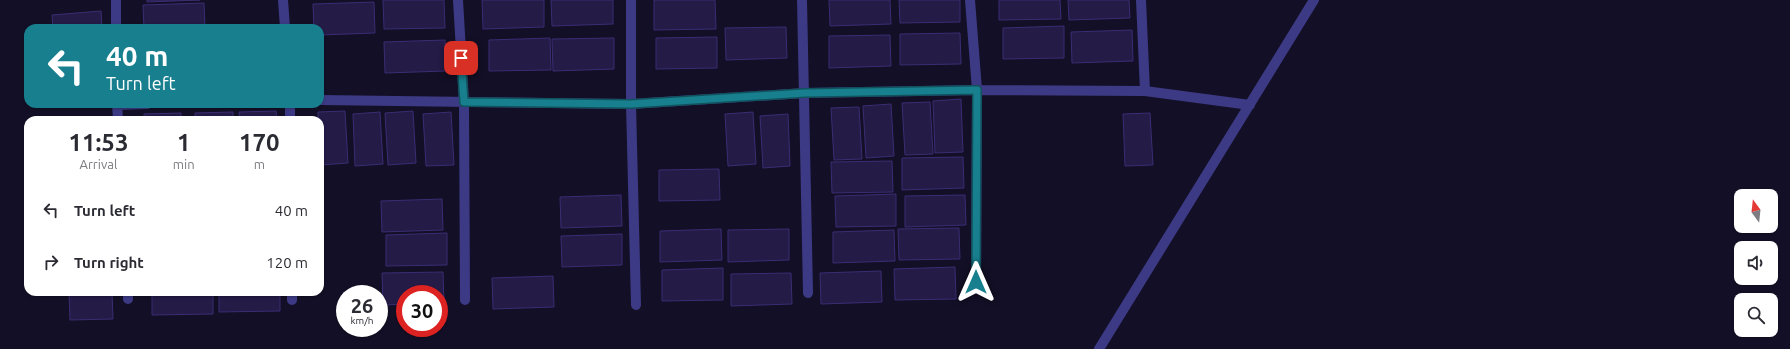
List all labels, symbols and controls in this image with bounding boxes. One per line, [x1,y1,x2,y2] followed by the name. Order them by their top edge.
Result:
[40,40,92,92] icon: left
[106,40,168,71] text: 40 m
[444,41,478,75] pin
[450,47,472,69] icon: arrive
[106,73,176,93] text: Turn left
[68,129,128,156] text: 11:53
[177,129,190,156] text: 1
[239,129,280,156] text: 170
[79,157,117,171] text: Arrival
[173,157,195,171] text: min
[254,157,265,171] text: m
[1734,189,1778,233] north arrow
[1734,189,1778,337] map controls
[40,199,62,221] icon: left
[74,202,135,219] text: Turn left
[275,202,308,219] text: 40 m
[1734,241,1778,285] button: sound
[40,251,62,273] icon: right
[74,254,144,271] text: Turn right
[266,254,308,271] text: 120 m
[955,261,997,303] position arrow
[396,285,448,337] speed limit sign: 30
[1734,293,1778,337] button: search
[351,294,373,317] text: 26
[350,315,374,326] text: km/h

